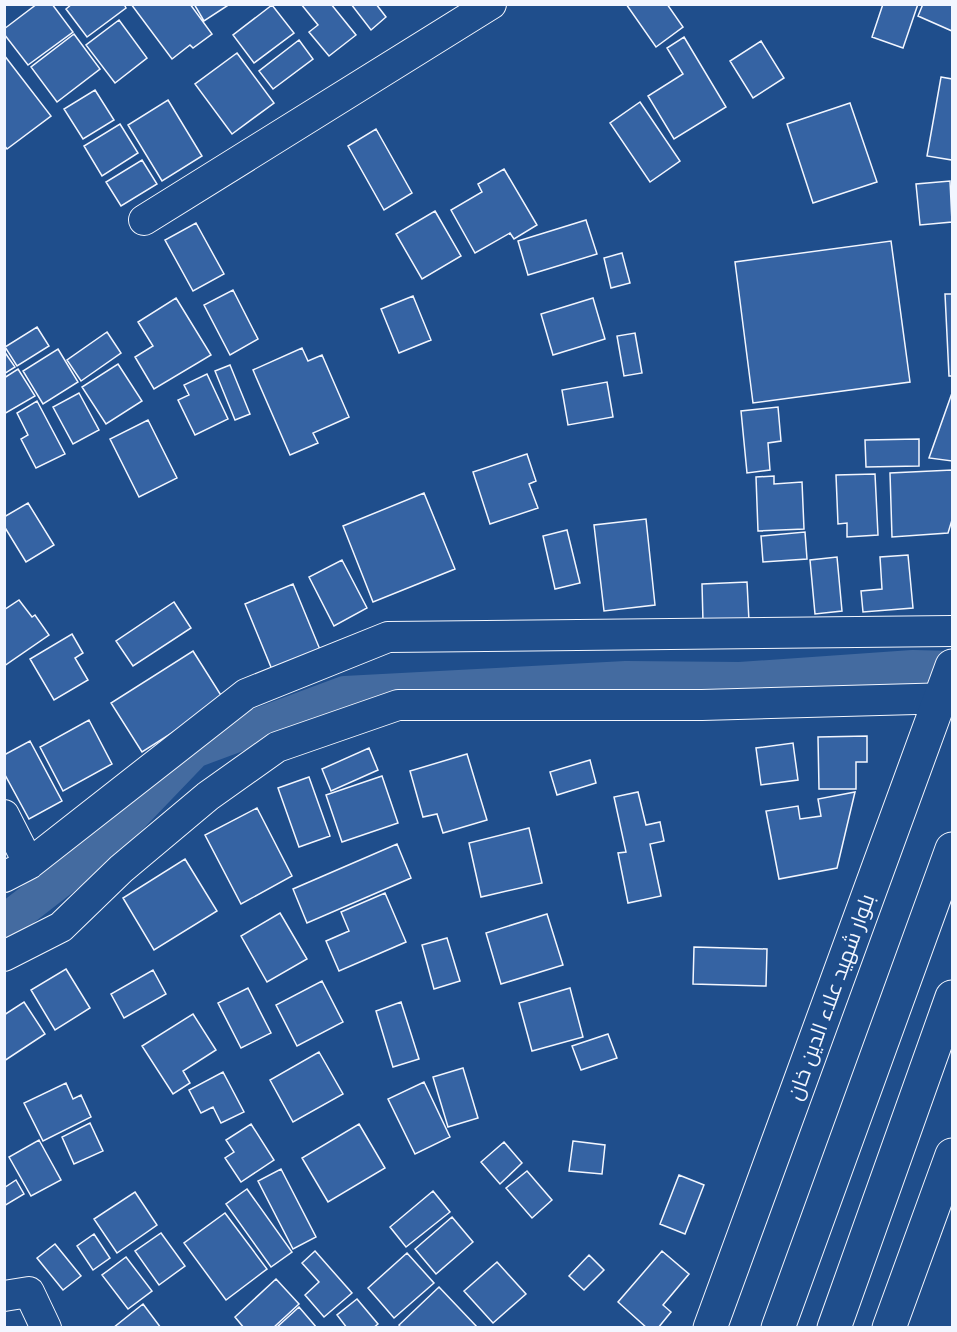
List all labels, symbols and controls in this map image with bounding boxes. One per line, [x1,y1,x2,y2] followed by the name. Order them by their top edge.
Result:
[783,891,880,1104] street label: بلوار شهید علاء الدین خان

